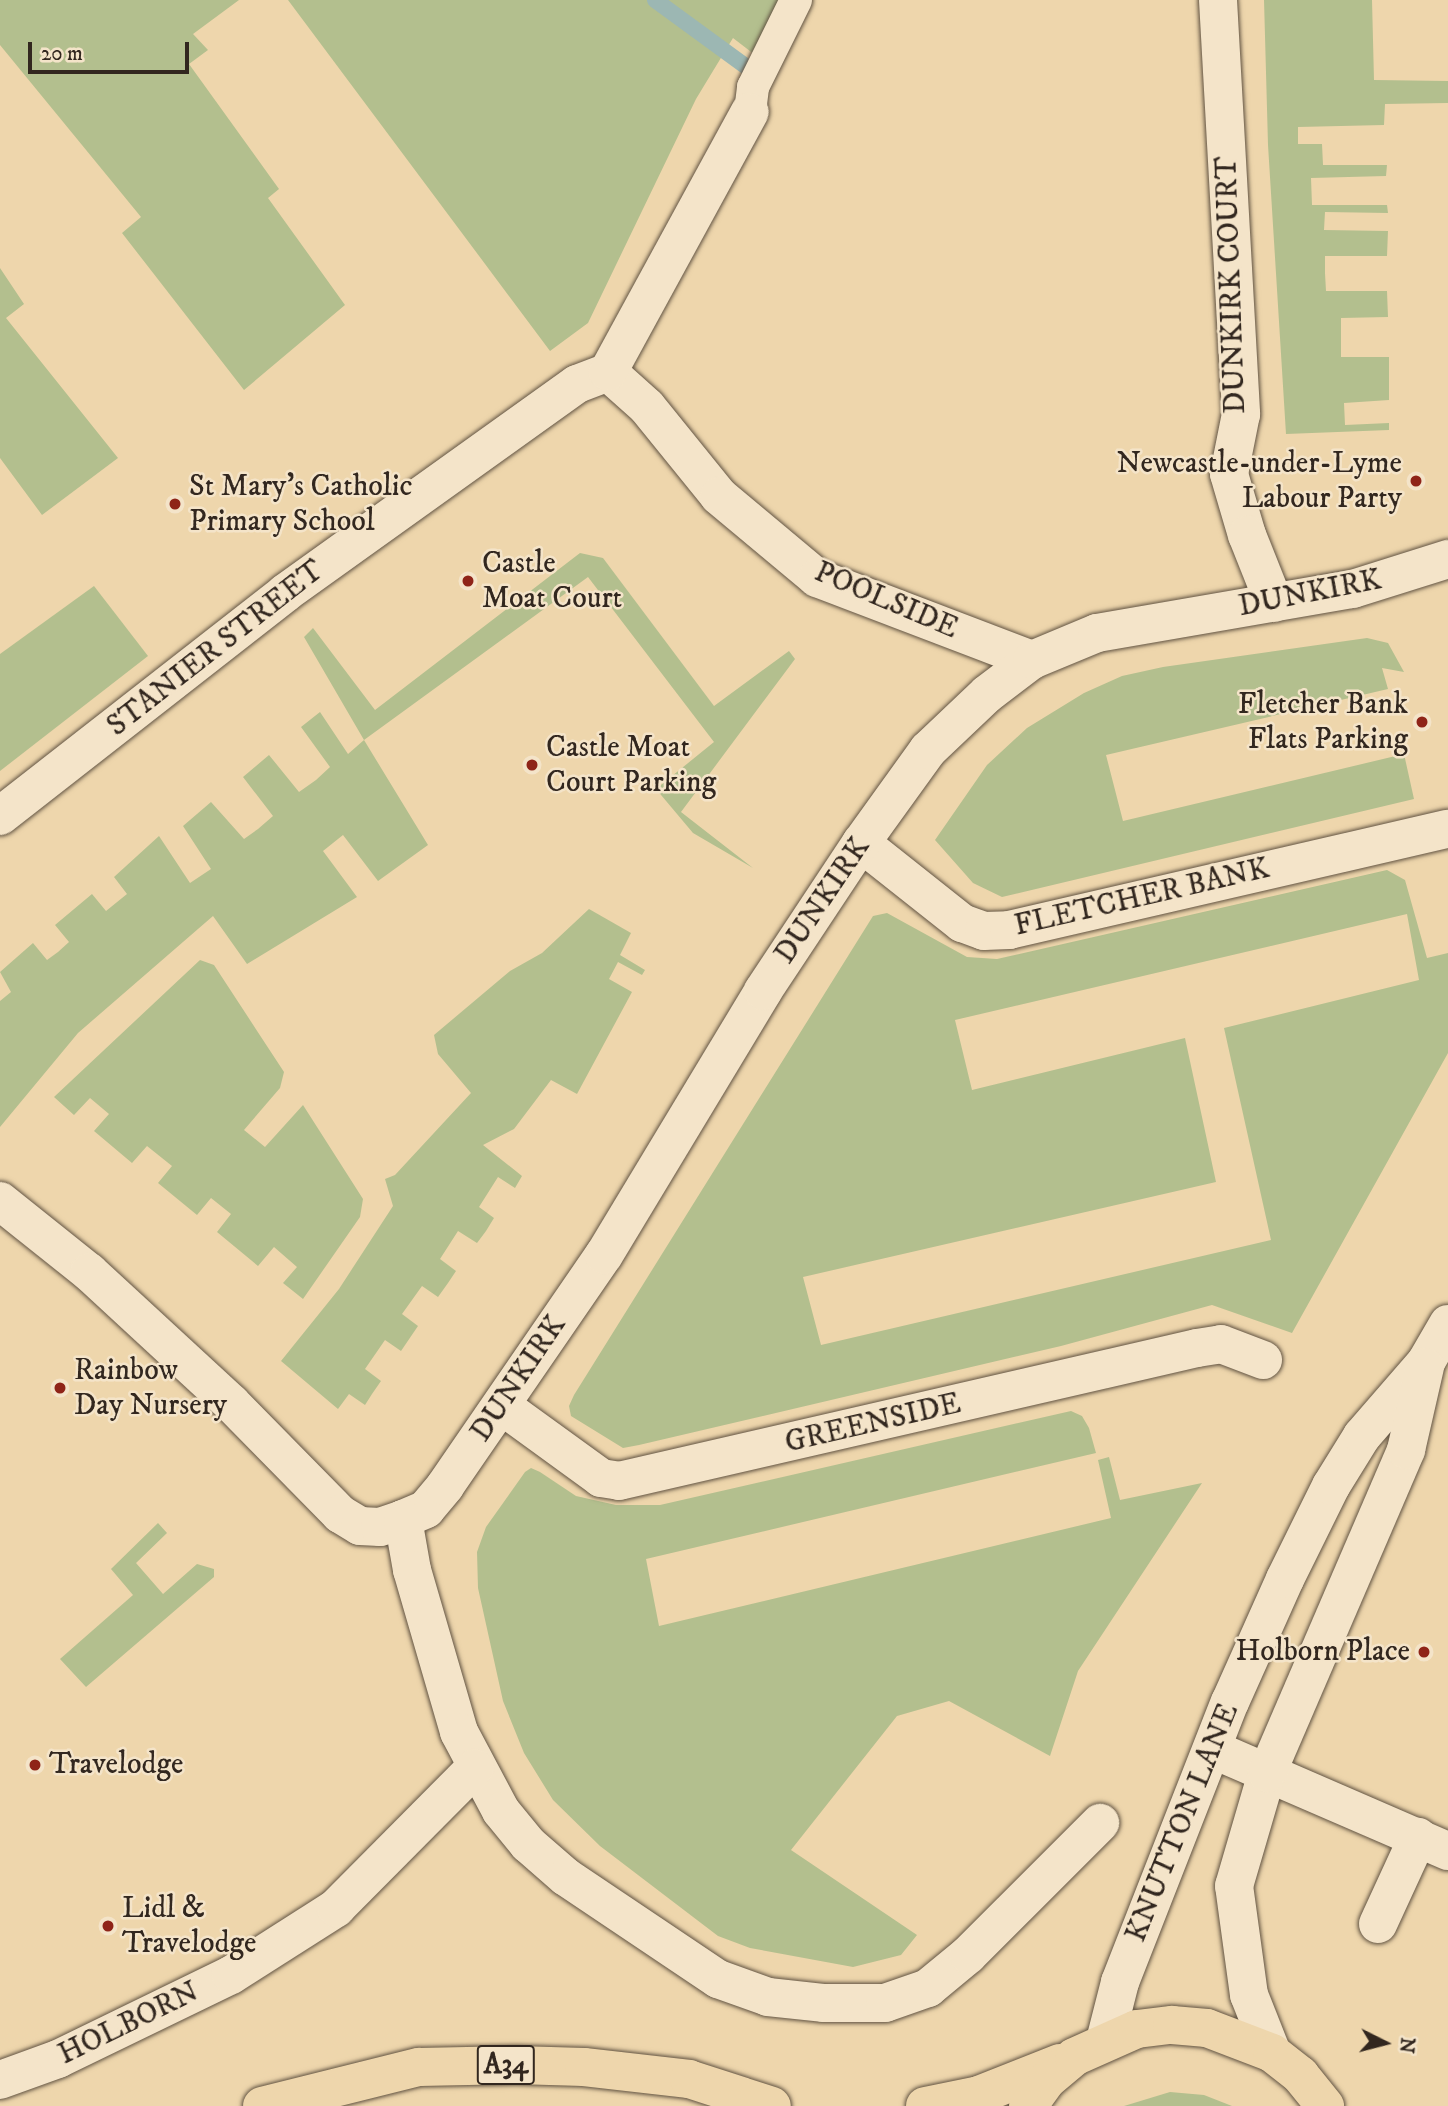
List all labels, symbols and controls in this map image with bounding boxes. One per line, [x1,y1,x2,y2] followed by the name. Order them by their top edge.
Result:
[32,28,192,72] scale bar
[41,41,83,67] text: 20 m
[1210,156,1254,414] street label: DUNKIRK COURT
[1117,446,1402,516] place label: Newcastle-under-Lyme Labour Party
[189,469,413,540] place label: St Mary's Catholic Primary School
[1408,473,1424,489] marker: Newcastle-under-Lyme Labour Party
[167,496,183,512] marker: St Mary's Catholic Primary School
[482,546,622,616] place label: Castle Moat Court
[101,553,331,745] street label: STANIER STREET
[809,555,963,647] street label: POOLSIDE
[1236,563,1384,625] street label: DUNKIRK
[460,573,476,589] marker: Castle Moat Court
[1238,687,1408,758] place label: Fletcher Bank Flats Parking
[1414,714,1430,730] marker: Fletcher Bank Flats Parking
[546,730,716,800] place label: Castle Moat Court Parking
[524,757,540,773] marker: Castle Moat Court Parking
[768,831,878,971] street label: DUNKIRK
[1011,851,1273,945] street label: FLETCHER BANK
[464,1309,574,1449] street label: DUNKIRK
[74,1353,227,1424] place label: Rainbow Day Nursery
[52,1380,68,1396] marker: Rainbow Day Nursery
[782,1386,964,1462] street label: GREENSIDE
[1236,1634,1410,1670] place label: Holborn Place
[1416,1644,1432,1660] marker: Holborn Place
[1119,1699,1247,1947] street label: KNUTTON LANE
[49,1747,183,1783] place label: Travelodge
[27,1757,43,1773] marker: Travelodge
[122,1891,256,1962] place label: Lidl & Travelodge
[100,1918,116,1934] marker: Lidl & Travelodge
[53,1975,205,2073] street label: HOLBORN
[1350,2008,1420,2078] north arrow
[1394,2036,1419,2054] text: N
[476,2040,536,2090] road number: A34

